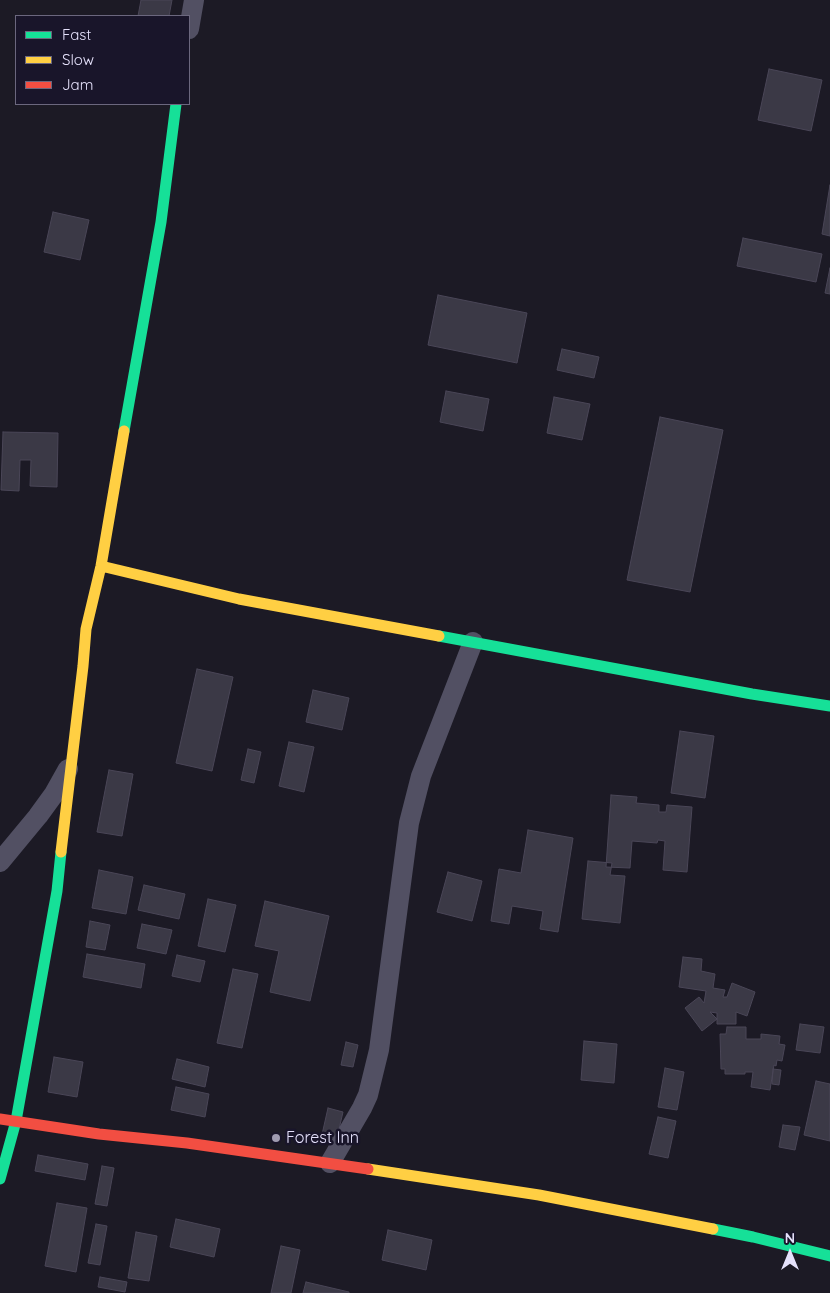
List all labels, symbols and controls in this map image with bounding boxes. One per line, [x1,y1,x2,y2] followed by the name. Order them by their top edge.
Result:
[15,15,190,105] legend
[62,25,91,44] text: Fast
[62,50,94,69] text: Slow
[62,75,93,94] text: Jam
[286,1128,359,1148] place label: Forest Inn
[270,1132,282,1144] marker: Forest Inn
[765,1228,815,1278] north arrow
[785,1229,795,1247] text: N

